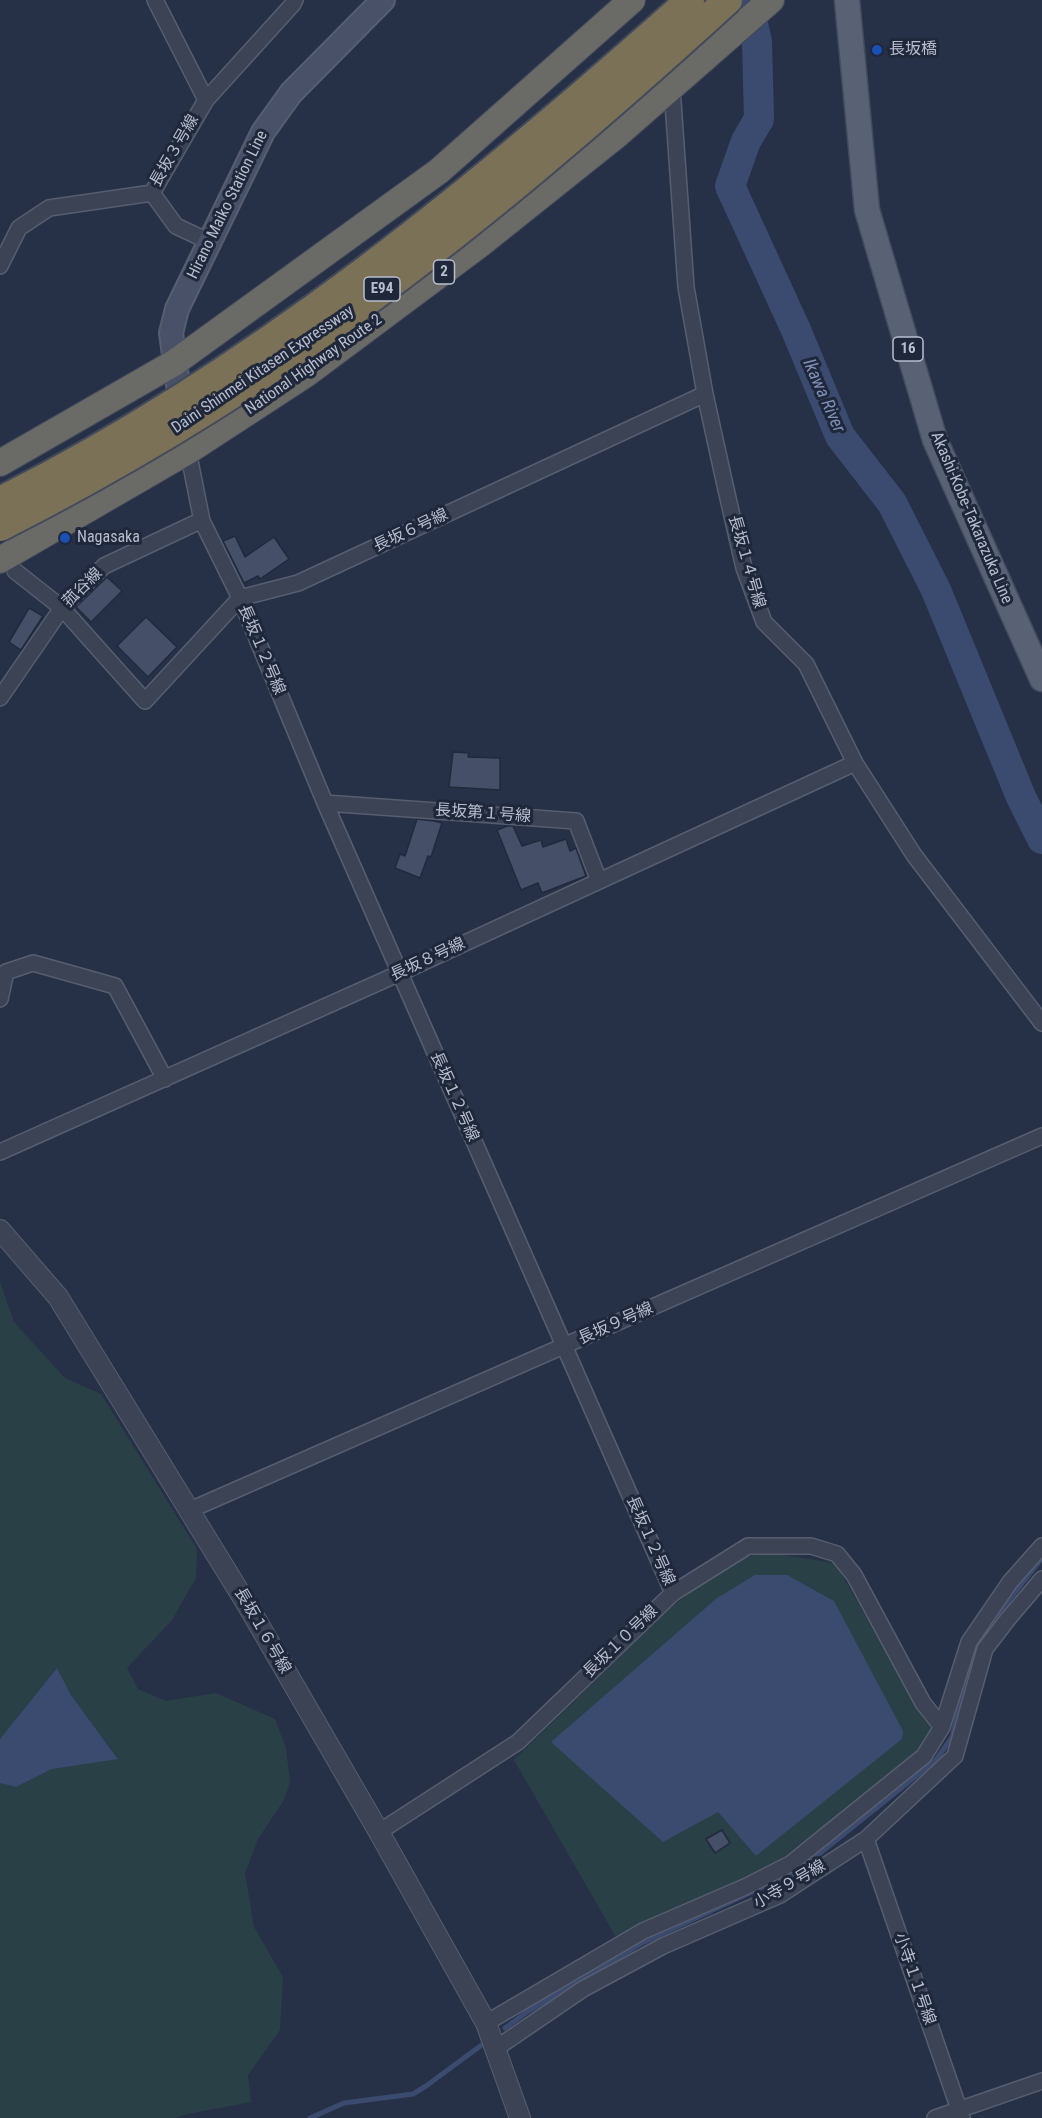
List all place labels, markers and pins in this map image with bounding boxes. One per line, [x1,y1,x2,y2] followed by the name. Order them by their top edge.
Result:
[889,40,937,60] place label: 長坂橋
[870,43,884,57] marker: 長坂橋
[77,528,140,548] place label: Nagasaka
[58,531,72,545] marker: Nagasaka

